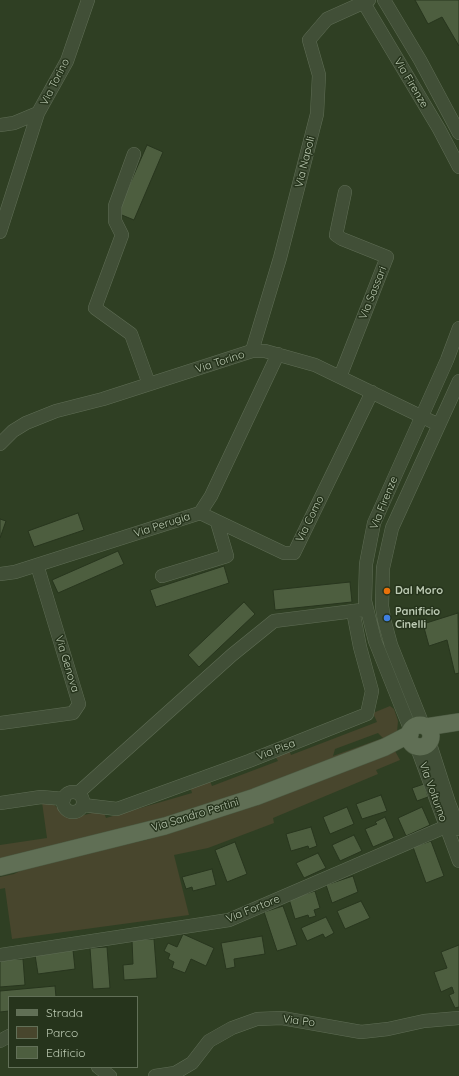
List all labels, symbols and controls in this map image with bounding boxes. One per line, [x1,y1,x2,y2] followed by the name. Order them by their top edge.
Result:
[38,56,72,108] street label: Via Torino
[391,56,431,110] street label: Via Firenze
[292,135,318,189] street label: Via Napoli
[356,265,390,321] street label: Via Sassari
[194,348,246,376] street label: Via Torino
[367,475,401,531] street label: Via Firenze
[293,494,327,544] street label: Via Como
[132,510,192,540] street label: Via Perugia
[395,584,443,598] place label: Dal Moro
[382,586,392,596] marker: Dal Moro
[395,605,440,631] place label: Panificio Cinelli
[382,613,392,623] marker: Panificio Cinelli
[52,634,82,694] street label: Via Genova
[255,737,297,763] street label: Via Pisa
[416,760,450,824] street label: Via Volturno
[150,795,240,835] street label: Via Sandro Pertini
[224,892,282,926] street label: Via Fortore
[8,996,138,1068] legend
[46,1005,83,1020] text: Strada
[282,1012,316,1030] street label: Via Po
[46,1025,78,1040] text: Parco
[46,1045,86,1060] text: Edificio

